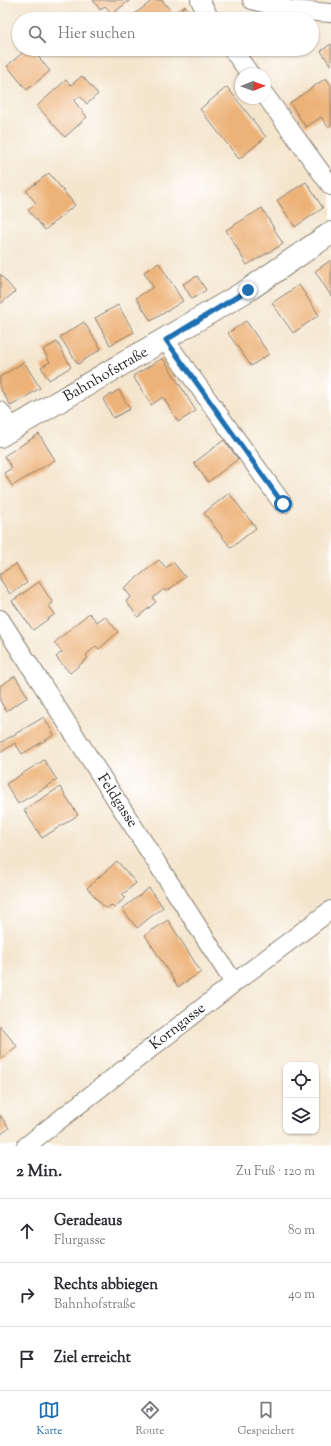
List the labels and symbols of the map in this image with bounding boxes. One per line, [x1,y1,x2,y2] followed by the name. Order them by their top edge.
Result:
[235,68,271,104] north arrow
[239,281,257,299] route end
[60,342,152,408] street label: Bahnhofstraße
[274,495,292,513] route start
[92,770,142,832] street label: Feldgasse
[146,998,210,1056] street label: Korngasse

